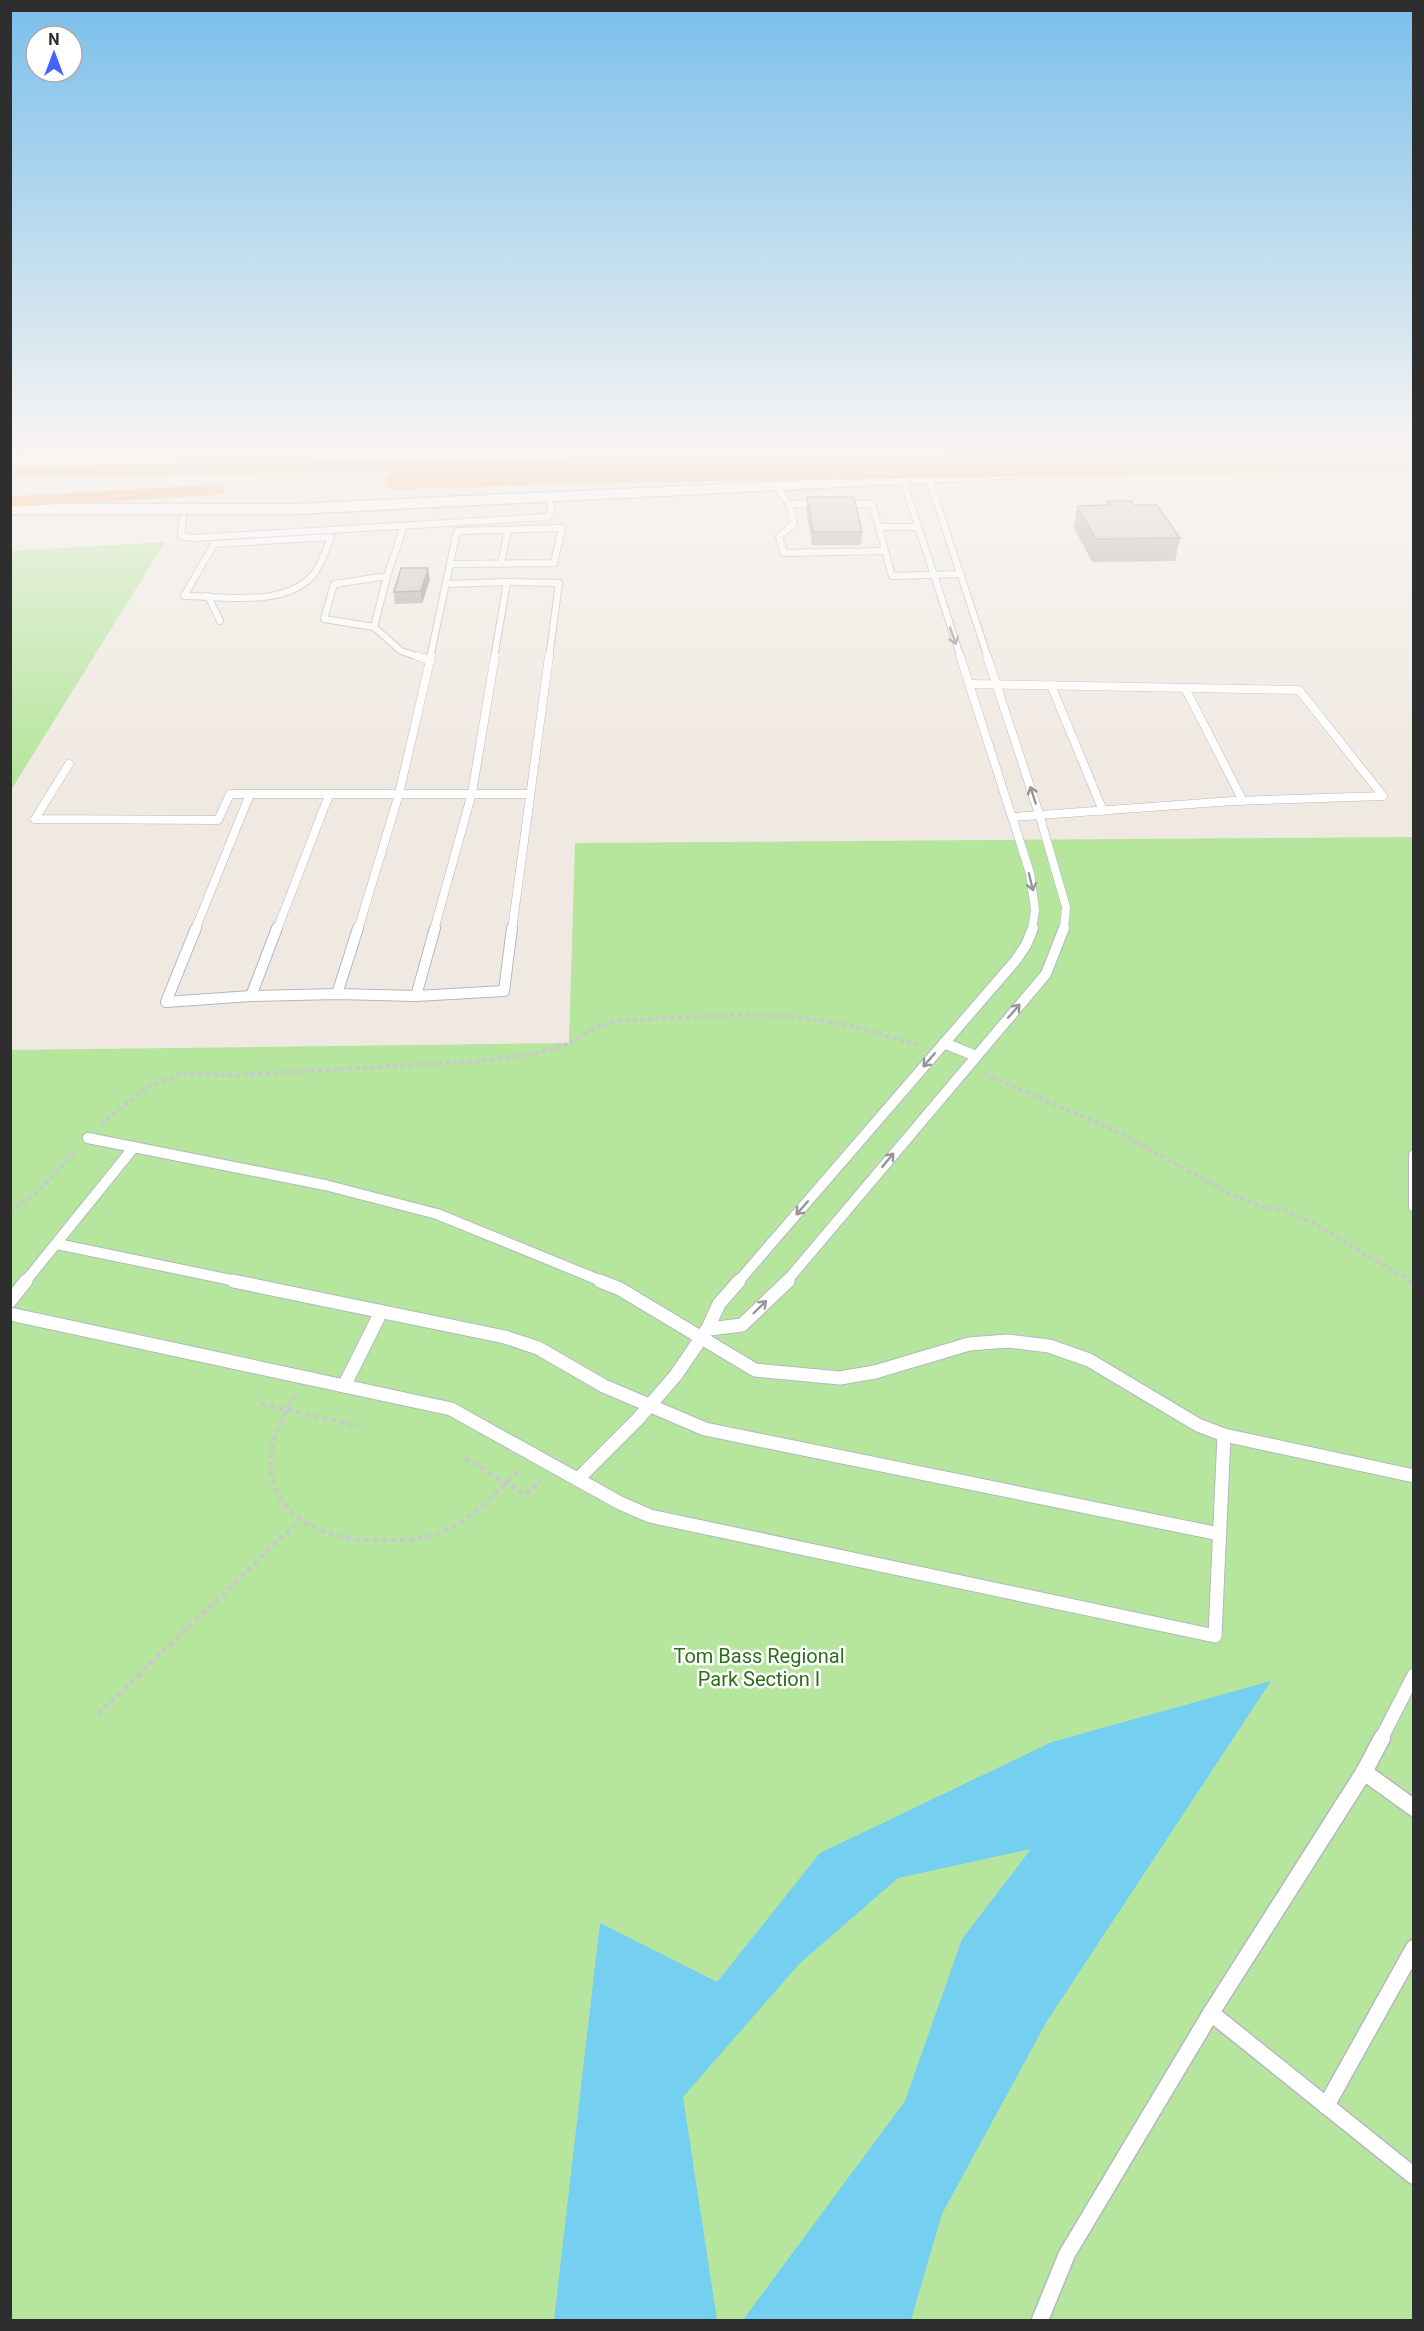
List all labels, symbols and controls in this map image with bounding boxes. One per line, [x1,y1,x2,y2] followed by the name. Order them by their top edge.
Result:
[24,24,84,84] north arrow
[48,30,60,49] text: N
[949,626,960,645] one-way arrow
[1026,786,1037,805] one-way arrow
[1026,872,1038,891] one-way arrow
[1007,1004,1021,1019] one-way arrow
[922,1052,936,1067] one-way arrow
[882,1152,895,1168] one-way arrow
[795,1200,809,1215] one-way arrow
[753,1300,768,1314] one-way arrow
[673,1644,845,1691] park label: Tom Bass Regional Park Section I

